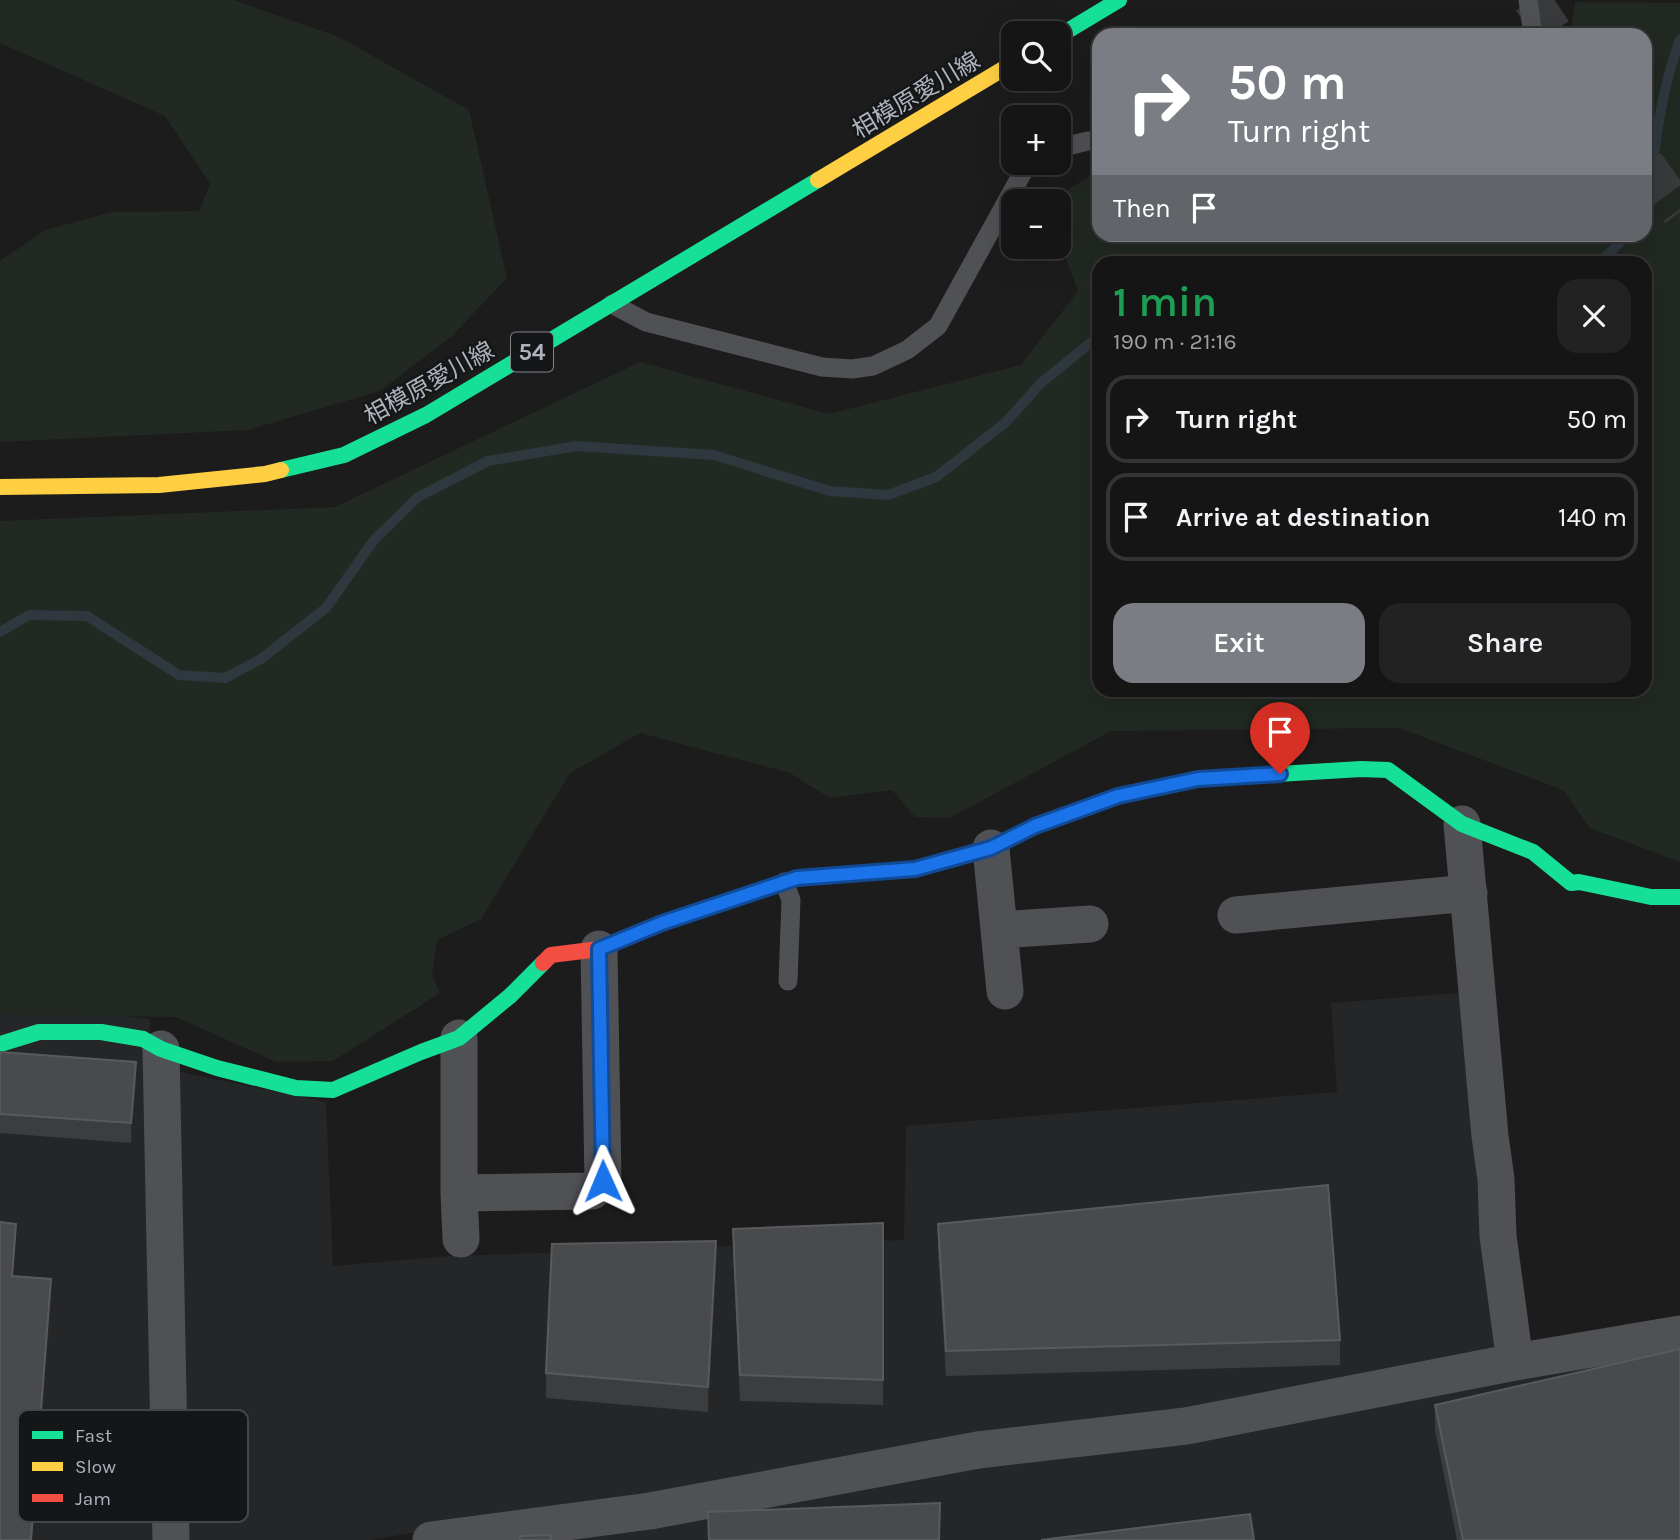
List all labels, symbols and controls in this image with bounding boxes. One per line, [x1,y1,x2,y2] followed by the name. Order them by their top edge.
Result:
[1001,21,1071,259] map controls
[1001,21,1071,91] button: search
[847,46,985,144] street label: 相模原愛川線
[1228,54,1346,111] text: 50 m
[1113,56,1204,147] icon: right
[1001,105,1071,175] button: +
[1228,113,1370,150] text: Turn right
[1001,189,1071,259] button: −
[1185,189,1223,227] icon: arrive
[1113,193,1171,224] text: Then
[1113,277,1217,327] text: 1 min
[1557,279,1631,353] button: close
[1113,328,1237,355] text: 190 m · 21:16
[511,332,553,372] road number: 54
[359,336,499,430] street label: 相模原愛川線
[1117,400,1155,438] icon: right
[1176,404,1297,435] text: Turn right
[1566,404,1627,435] text: 50 m
[1117,498,1155,536] icon: arrive
[1176,502,1430,533] text: Arrive at destination
[1558,502,1627,533] text: 140 m
[1113,603,1365,683] button: Exit
[1379,603,1631,683] button: Share
[1250,702,1310,774] pin
[1261,713,1299,751] icon: arrive
[566,1144,640,1218] position arrow
[18,1410,248,1522] legend
[75,1425,112,1447] text: Fast
[75,1456,116,1478] text: Slow
[75,1488,111,1510] text: Jam

